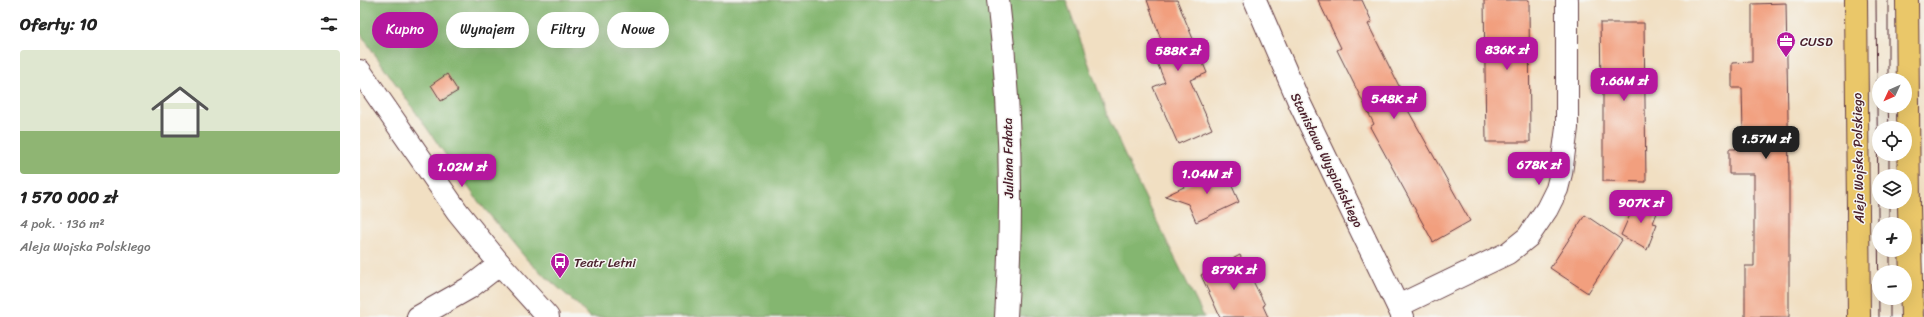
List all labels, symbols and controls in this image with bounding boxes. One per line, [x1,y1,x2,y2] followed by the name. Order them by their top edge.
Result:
[20,9,98,39] text: Oferty: 10
[372,12,438,48] chip: Kupno
[446,12,529,48] chip: Wynajem
[537,12,599,48] chip: Filtry
[607,12,669,48] chip: Nowe
[318,13,340,35] icon: filters
[1775,30,1797,58] office icon: CUSD
[1800,30,1833,53] place label: CUSD
[1470,37,1544,71] pin: 836K zł
[1141,38,1215,72] pin: 588K zł
[1485,38,1529,61] text: 836K zł
[1155,39,1201,62] text: 588K zł
[1583,68,1665,102] pin: 1.66M zł
[1600,69,1648,92] text: 1.66M zł
[1872,73,1912,113] north arrow
[1872,73,1912,305] map controls
[144,76,216,148] icon: home
[1357,86,1431,120] pin: 548K zł
[1371,87,1417,110] text: 548K zł
[1284,88,1370,232] street label: Stanisława Wyspiańskiego
[1845,92,1871,225] street label: Aleja Wojska Polskiego
[996,117,1020,199] street label: Juliana Fałata
[1872,121,1912,161] button: locate
[1725,126,1807,160] pin: 1.57M zł
[1741,127,1791,150] text: 1.57M zł
[1502,152,1576,186] pin: 678K zł
[1517,153,1561,176] text: 678K zł
[421,154,503,188] pin: 1.02M zł
[437,155,487,178] text: 1.02M zł
[1166,161,1248,195] pin: 1.04M zł
[1182,162,1232,185] text: 1.04M zł
[1872,169,1912,209] button: layers
[20,182,117,212] text: 1 570 000 zł
[1604,190,1678,224] pin: 907K zł
[1618,191,1664,214] text: 907K zł
[20,212,105,235] text: 4 pok. · 136 m²
[1872,217,1912,257] button: +
[20,235,151,258] text: Aleja Wojska Polskiego
[549,251,571,279] bus stop icon: Teatr Letni
[574,251,636,274] place label: Teatr Letni
[1197,257,1271,291] pin: 879K zł
[1212,258,1256,281] text: 879K zł
[1872,265,1912,305] button: −

